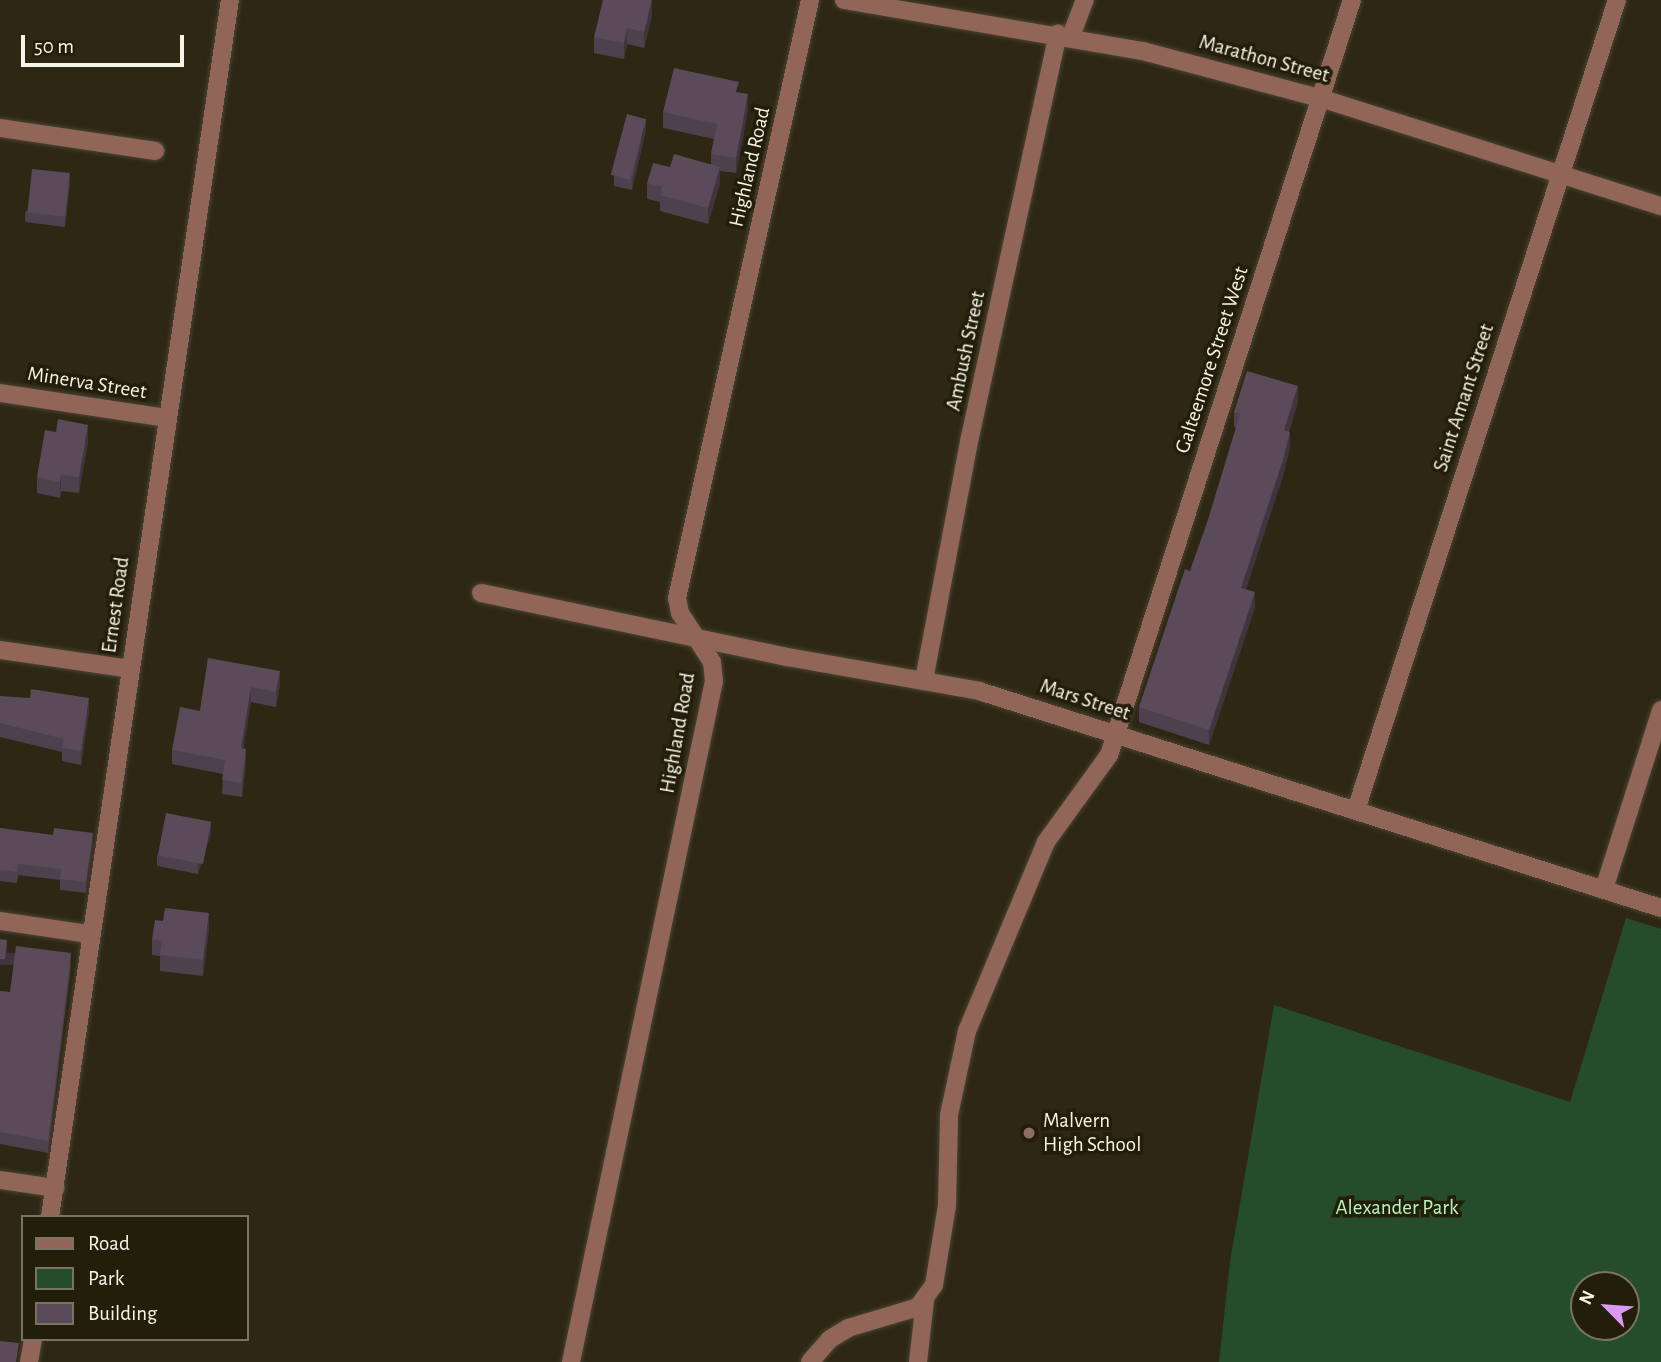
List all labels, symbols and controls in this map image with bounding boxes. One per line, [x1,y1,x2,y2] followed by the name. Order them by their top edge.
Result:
[24,21,187,65] scale bar
[1196,30,1332,88] street label: Marathon Street
[34,36,74,57] text: 50 m
[724,105,776,229] street label: Highland Road
[1170,264,1254,456] street label: Galteemore Street West
[941,289,991,413] street label: Ambush Street
[1428,321,1500,475] street label: Saint Amant Street
[26,361,148,405] street label: Minerva Street
[97,555,135,655] street label: Ernest Road
[655,671,701,795] street label: Highland Road
[1037,674,1133,726] street label: Mars Street
[1043,1108,1141,1158] place label: Malvern High School
[1021,1125,1037,1141] marker: Malvern High School
[1335,1195,1459,1221] park label: Alexander Park
[21,1215,248,1341] legend
[88,1233,130,1254] text: Road
[88,1268,124,1289] text: Park
[1570,1271,1640,1341] north arrow
[1576,1288,1599,1308] text: N
[88,1303,157,1324] text: Building

